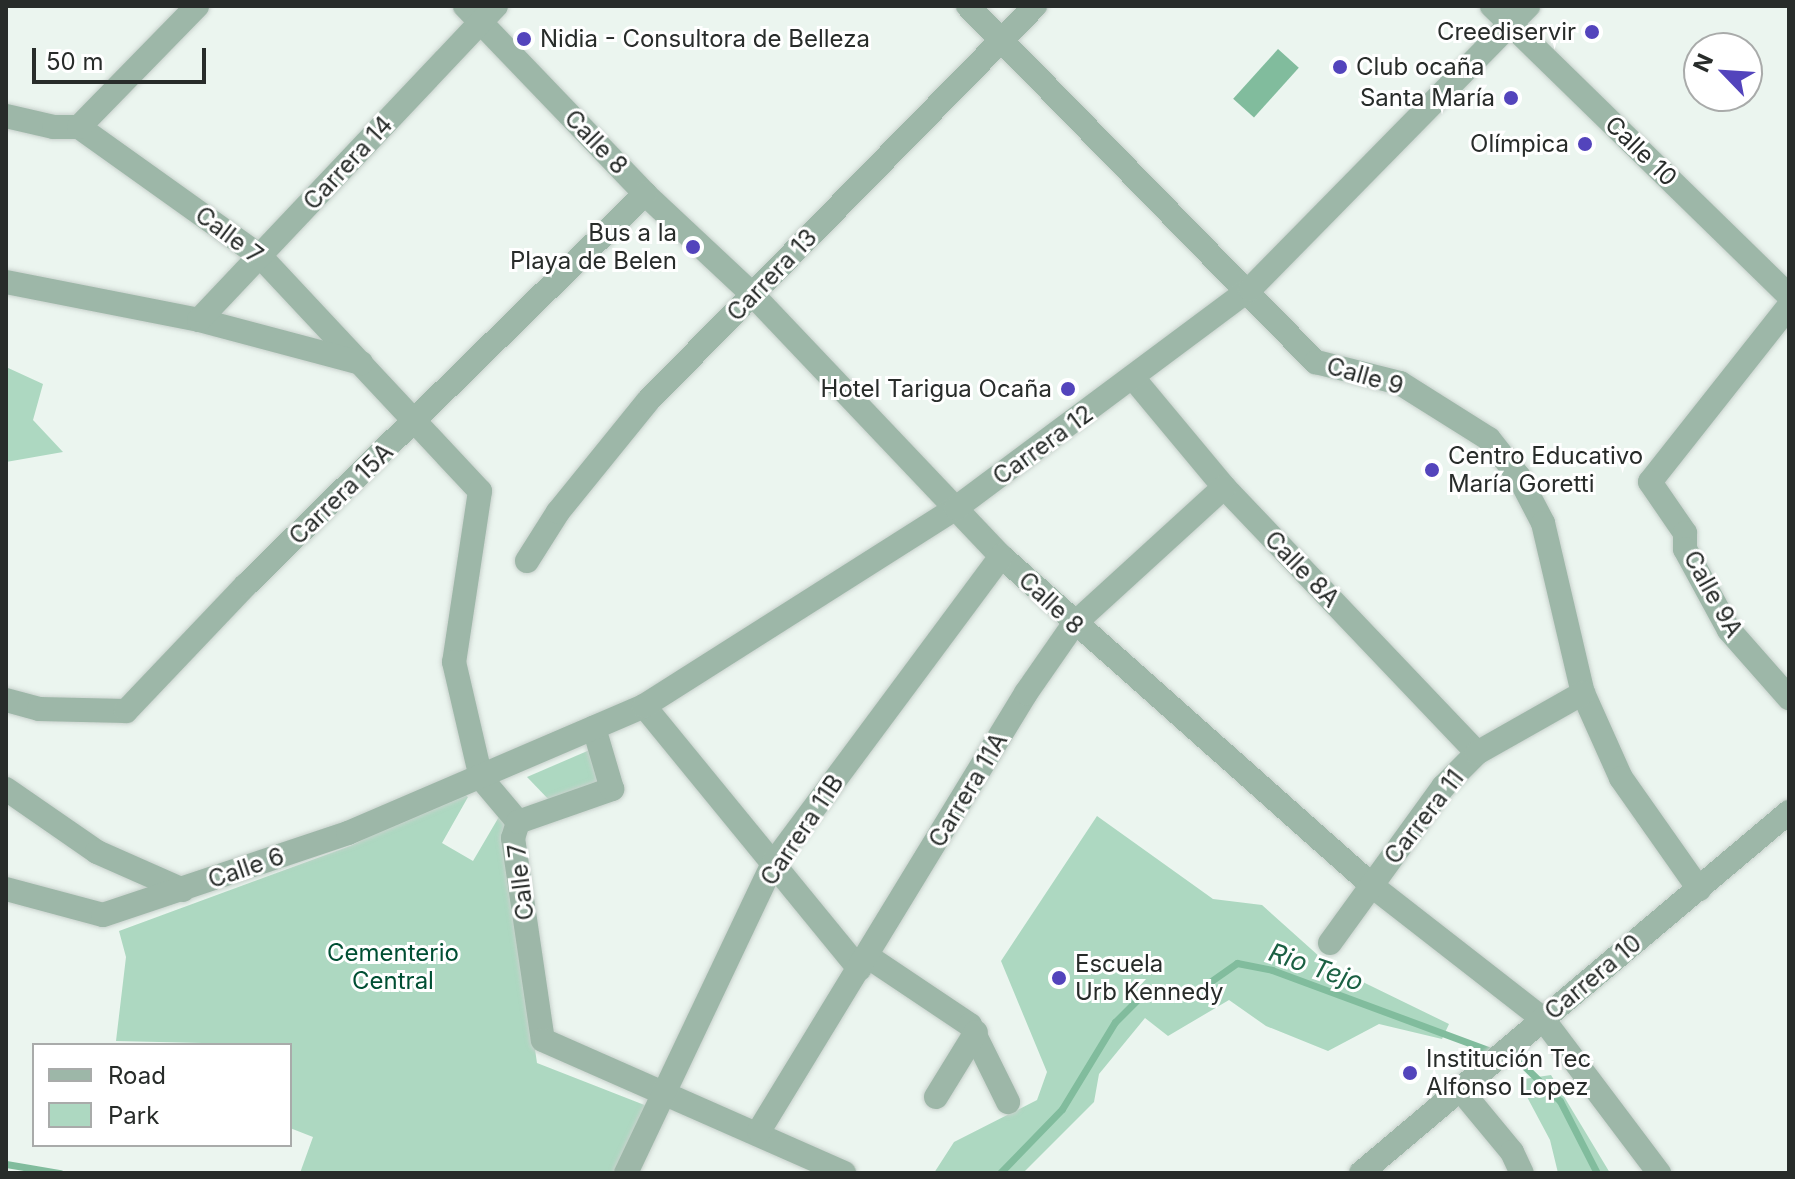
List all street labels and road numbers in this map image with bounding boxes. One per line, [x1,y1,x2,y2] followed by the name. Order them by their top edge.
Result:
[558,104,634,180] street label: Calle 8
[297,110,399,216] street label: Carrera 14
[1599,110,1683,192] street label: Calle 10
[190,200,268,270] street label: Calle 7
[721,223,823,327] street label: Carrera 13
[1323,351,1407,401] street label: Calle 9
[987,399,1099,491] street label: Carrera 12
[283,437,399,551] street label: Carrera 15A
[1259,525,1345,613] street label: Calle 8A
[1677,546,1749,642] street label: Calle 9A
[1013,566,1089,640] street label: Calle 8
[923,728,1013,852] street label: Carrera 11A
[1378,764,1470,870] street label: Carrera 11
[754,769,850,891] street label: Carrera 11B
[204,842,288,894] street label: Calle 6
[502,842,540,922] street label: Calle 7
[1539,928,1647,1026] street label: Carrera 10

